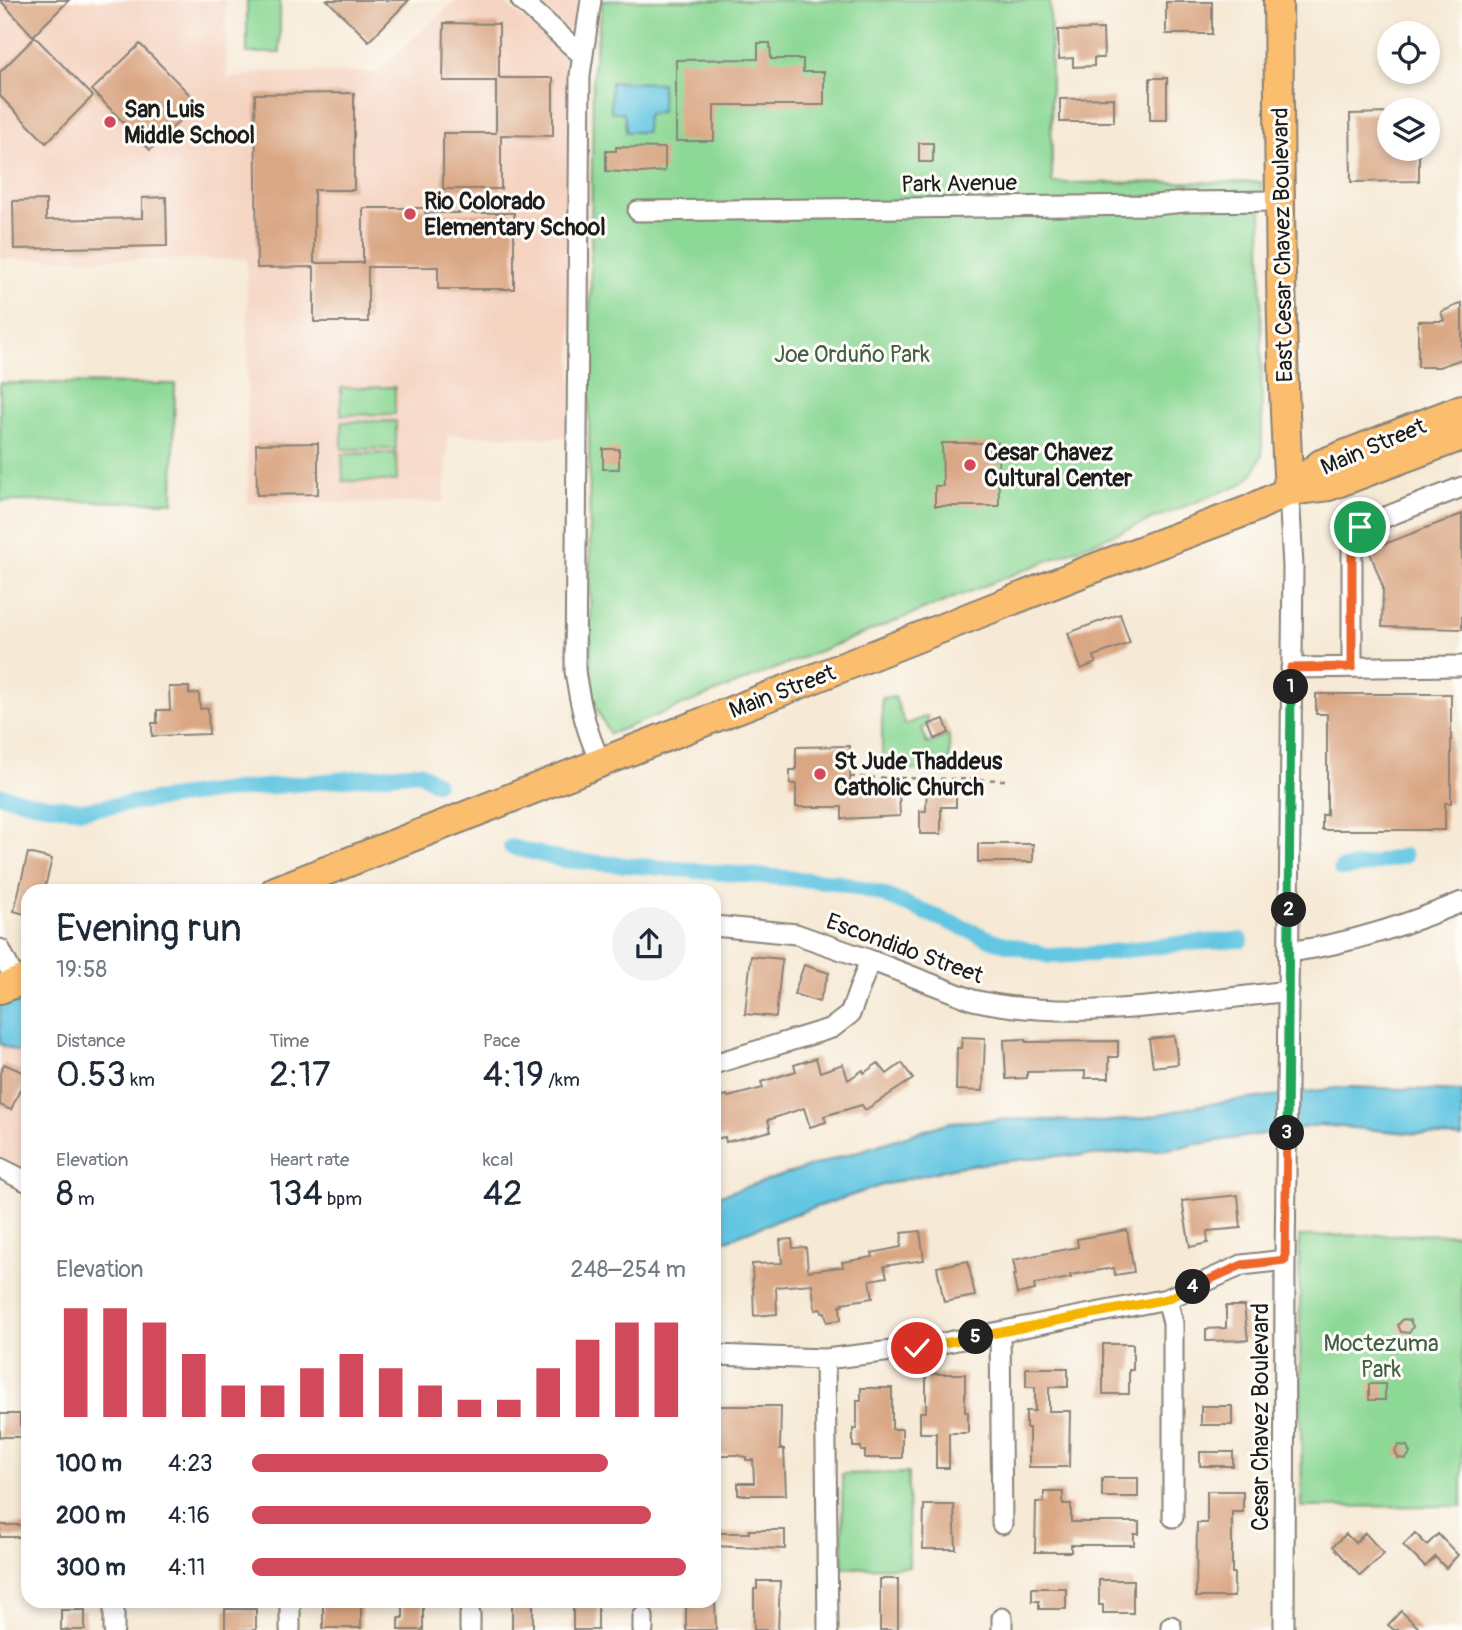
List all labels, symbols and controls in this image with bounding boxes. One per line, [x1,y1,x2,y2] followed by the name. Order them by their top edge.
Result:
[1377,21,1440,161] map controls
[1377,21,1440,84] button: locate
[124,95,255,150] place label: San Luis Middle School
[1377,98,1440,161] button: layers
[1266,107,1299,383] street label: East Cesar Chavez Boulevard
[102,114,118,130] marker: San Luis Middle School
[901,168,1018,199] street label: Park Avenue
[424,187,606,242] place label: Rio Colorado Elementary School
[402,206,418,222] marker: Rio Colorado Elementary School
[774,340,930,369] park label: Joe Orduño Park
[1316,411,1431,482] street label: Main Street
[984,438,1133,493] place label: Cesar Chavez Cultural Center
[962,457,978,473] marker: Cesar Chavez Cultural Center
[1330,497,1390,557] pin
[1341,508,1379,546] icon: arrive
[725,658,840,725] street label: Main Street
[1274,670,1308,704] pin: 1
[1287,674,1294,698] text: 1
[834,747,1003,802] place label: St Jude Thaddeus Catholic Church
[812,766,828,782] marker: St Jude Thaddeus Catholic Church
[1272,892,1306,928] pin: 2
[1283,897,1294,921] text: 2
[56,905,242,953] text: Evening run
[612,907,686,981] button: share
[822,907,988,991] street label: Escondido Street
[56,955,107,984] text: 19:58
[56,1029,125,1053] text: Distance
[269,1029,309,1053] text: Time
[483,1029,520,1053] text: Pace
[56,1053,126,1097] text: 0.53
[269,1053,330,1097] text: 2:17
[483,1053,544,1097] text: 4:19
[126,1068,155,1092] text: km
[544,1068,580,1092] text: /km
[1270,1116,1304,1150] pin: 3
[1281,1120,1292,1144] text: 3
[56,1148,128,1172] text: Elevation
[269,1148,349,1172] text: Heart rate
[483,1148,514,1172] text: kcal
[56,1172,74,1216] text: 8
[269,1172,323,1216] text: 134
[483,1172,523,1216] text: 42
[74,1187,95,1211] text: m
[323,1187,362,1211] text: bpm
[56,1255,144,1284] text: Elevation
[571,1255,686,1284] text: 248–254 m
[1176,1270,1210,1304] pin: 4
[1187,1274,1198,1298] text: 4
[1246,1303,1275,1531] street label: Cesar Chavez Boulevard
[887,1318,947,1378] pin
[958,1320,993,1354] pin: 5
[970,1324,981,1348] text: 5
[898,1329,936,1367] icon: check
[1323,1329,1439,1384] park label: Moctezuma Park
[56,1449,122,1478] text: 100 m
[168,1449,212,1478] text: 4:23
[56,1501,126,1530] text: 200 m
[168,1501,210,1530] text: 4:16
[56,1553,126,1582] text: 300 m
[168,1553,205,1582] text: 4:11

